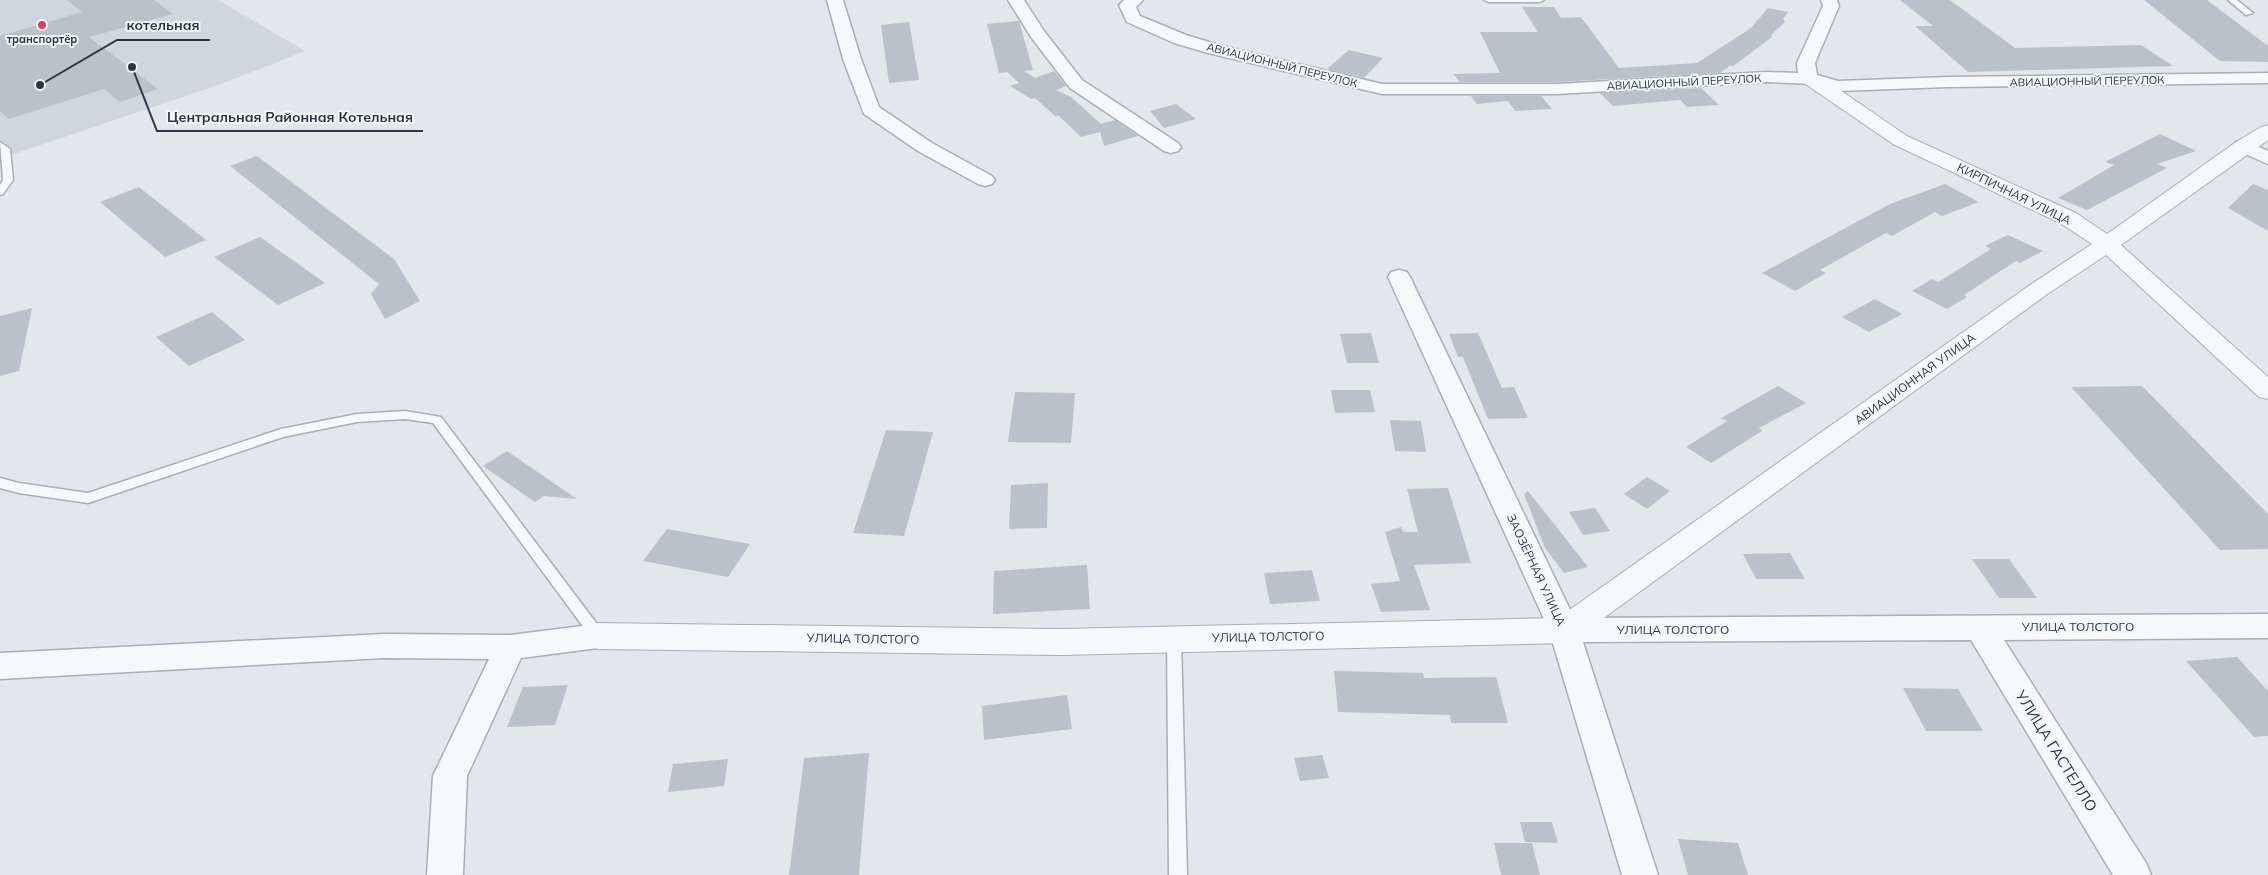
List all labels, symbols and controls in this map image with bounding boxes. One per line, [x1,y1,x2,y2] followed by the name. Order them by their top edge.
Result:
[117,11,210,40] callout: котельная
[127,16,199,34] text: котельная
[36,19,48,31] marker: транспортёр
[7,32,77,46] place label: транспортёр
[1205,39,1360,91] street label: АВИАЦИОННЫЙ ПЕРЕУЛОК
[1606,71,1762,93] street label: АВИАЦИОННЫЙ ПЕРЕУЛОК
[2009,73,2165,89] street label: АВИАЦИОННЫЙ ПЕРЕУЛОК
[157,102,423,131] callout: Центральная Районная Котельная
[167,108,413,126] text: Центральная Районная Котельная
[1955,159,2074,228] street label: КИРПИЧНАЯ УЛИЦА
[1851,330,1978,428] street label: АВИАЦИОННАЯ УЛИЦА
[1504,511,1569,628] street label: ЗАОЗЁРНАЯ УЛИЦА
[2021,619,2134,634] street label: УЛИЦА ТОЛСТОГО
[1616,622,1729,637] street label: УЛИЦА ТОЛСТОГО
[1211,628,1324,645] street label: УЛИЦА ТОЛСТОГО
[806,630,919,647] street label: УЛИЦА ТОЛСТОГО
[2011,686,2101,815] street label: УЛИЦА ГАСТЕЛЛО

